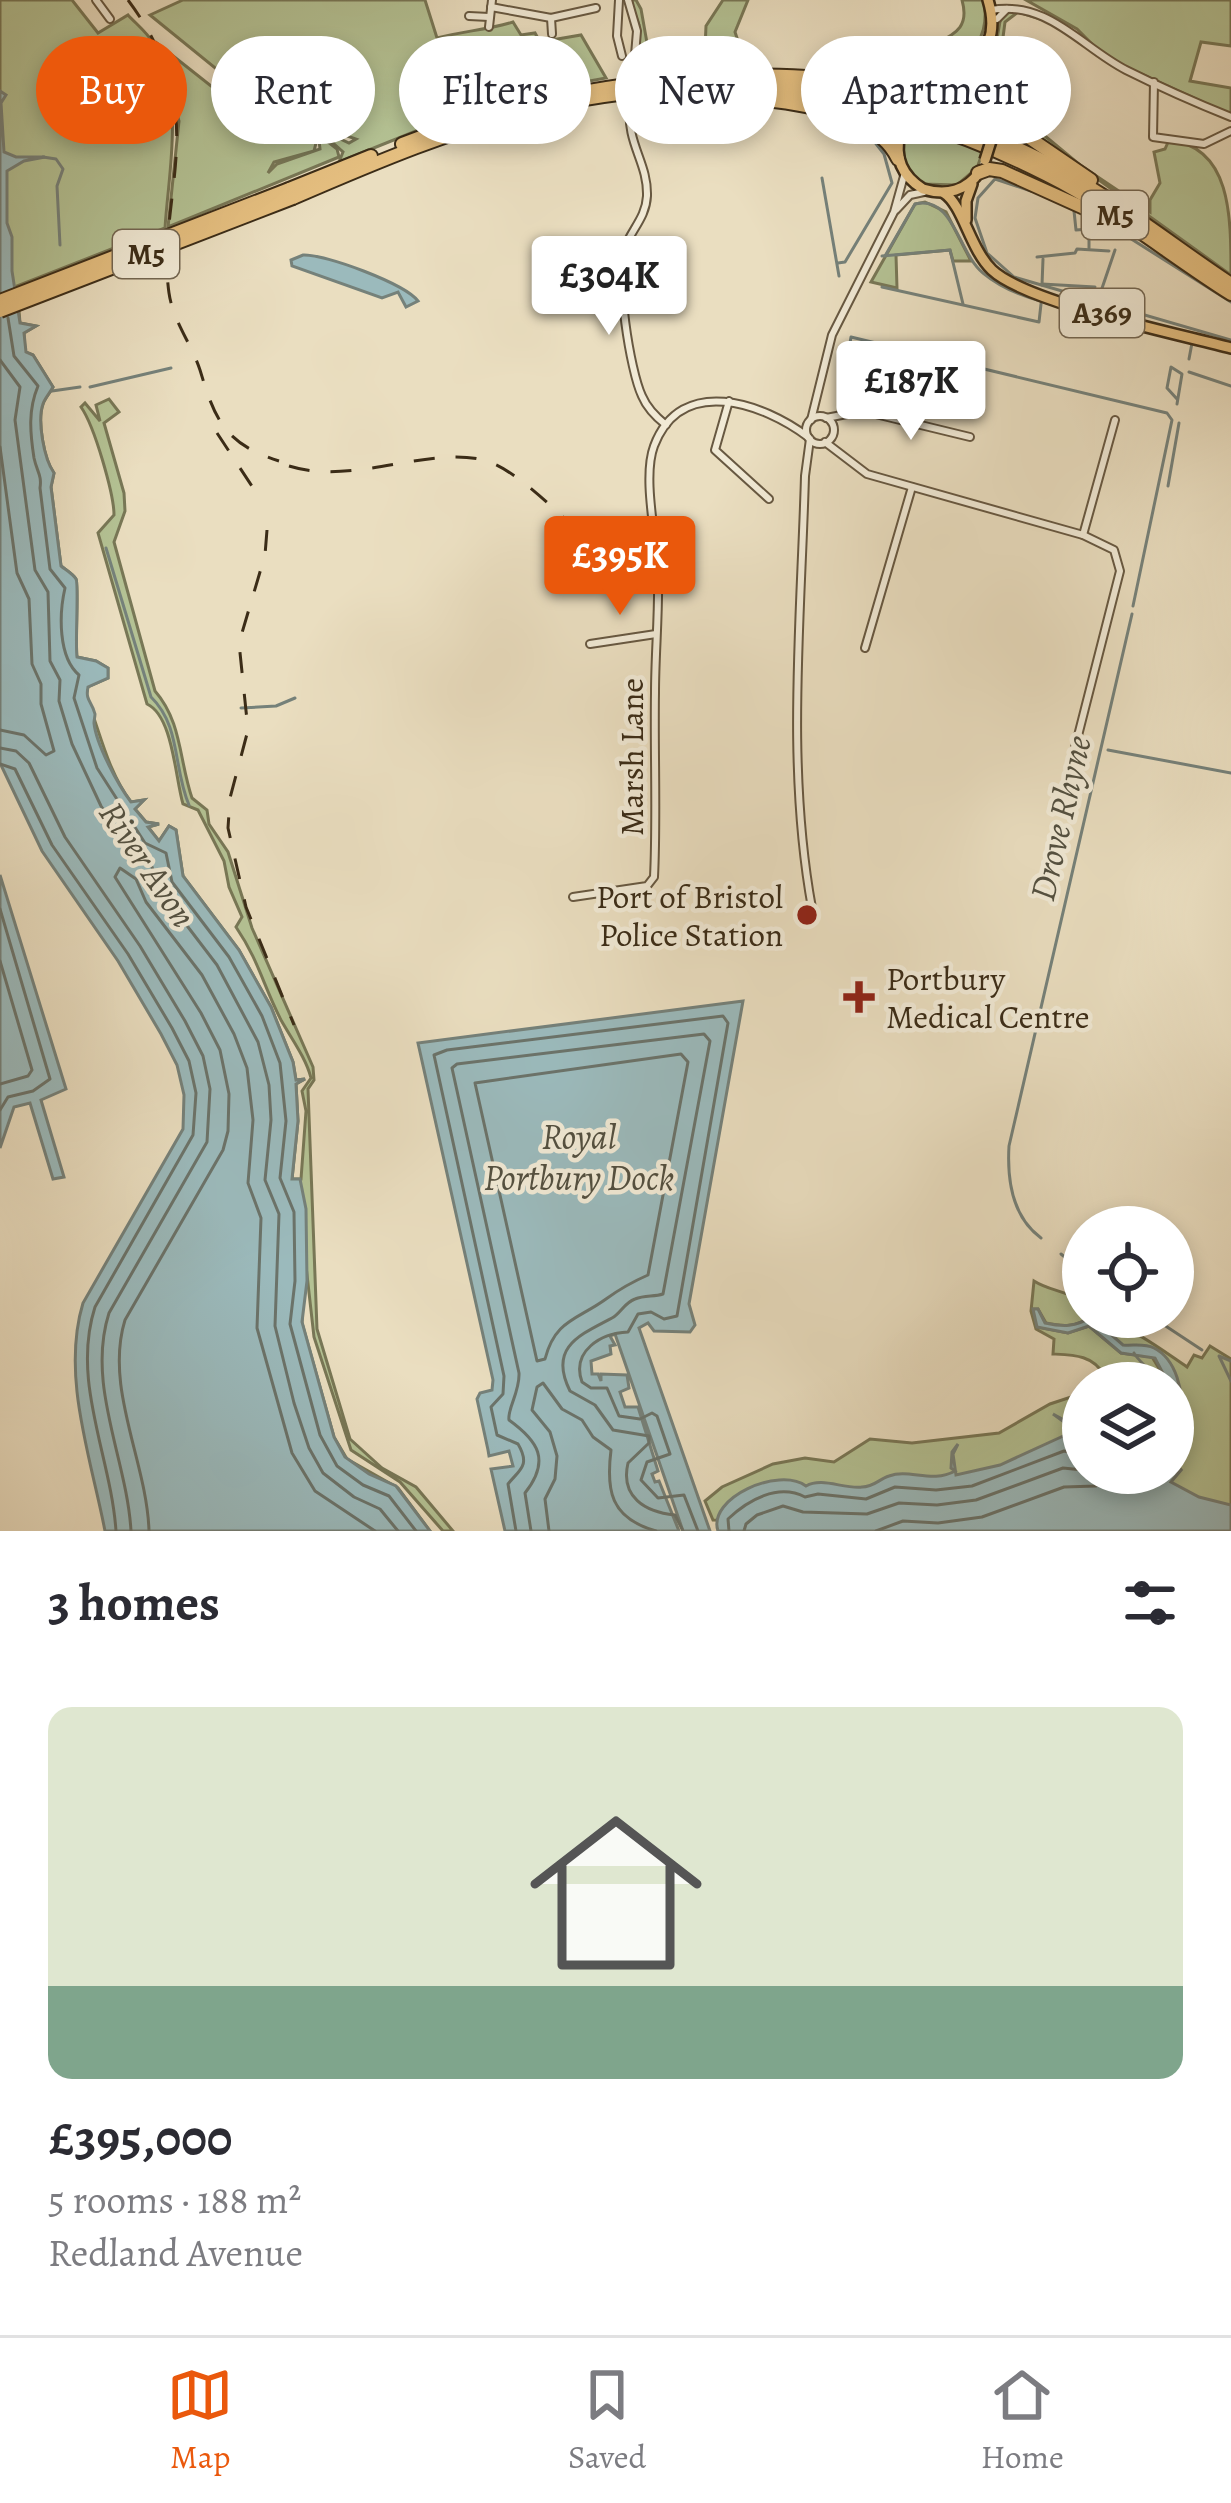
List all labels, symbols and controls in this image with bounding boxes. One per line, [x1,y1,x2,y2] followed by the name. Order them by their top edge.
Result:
[36,36,187,144] chip: Buy
[211,36,375,144] chip: Rent
[399,36,591,144] chip: Filters
[615,36,777,144] chip: New
[801,36,1071,144] chip: Apartment
[1082,191,1148,239] road number: M5
[113,230,179,278] road number: M5
[525,236,693,338] pin: £304K
[559,248,659,301] text: £304K
[1060,289,1144,337] road number: A369
[827,341,995,443] pin: £187K
[863,353,959,406] text: £187K
[536,516,704,618] pin: £395K
[571,528,669,581] text: £395K
[609,678,654,836] street label: Marsh Lane
[1017,730,1103,905] water label: Drove Rhyne
[88,791,208,937] water label: River Avon
[596,874,783,957] place label: Port of Bristol Police Station
[794,902,820,928] marker: Port of Bristol Police Station
[886,956,1090,1039] place label: Portbury Medical Centre
[843,981,875,1013] marker: Portbury Medical Centre
[484,1112,674,1202] water label: Royal Portbury Dock
[1062,1206,1194,1494] map controls
[1062,1206,1194,1338] button: locate
[1062,1362,1194,1494] button: layers
[48,1568,220,1638] text: 3 homes
[1117,1570,1183,1636] icon: filters
[508,1785,724,2001] icon: home
[48,2103,232,2173] text: £395,000
[48,2173,301,2226] text: 5 rooms · 188 m²
[48,2226,303,2279] text: Redland Avenue
[167,2362,233,2479] tab: Map
[568,2362,646,2479] tab: Saved
[981,2362,1064,2479] tab: Home

